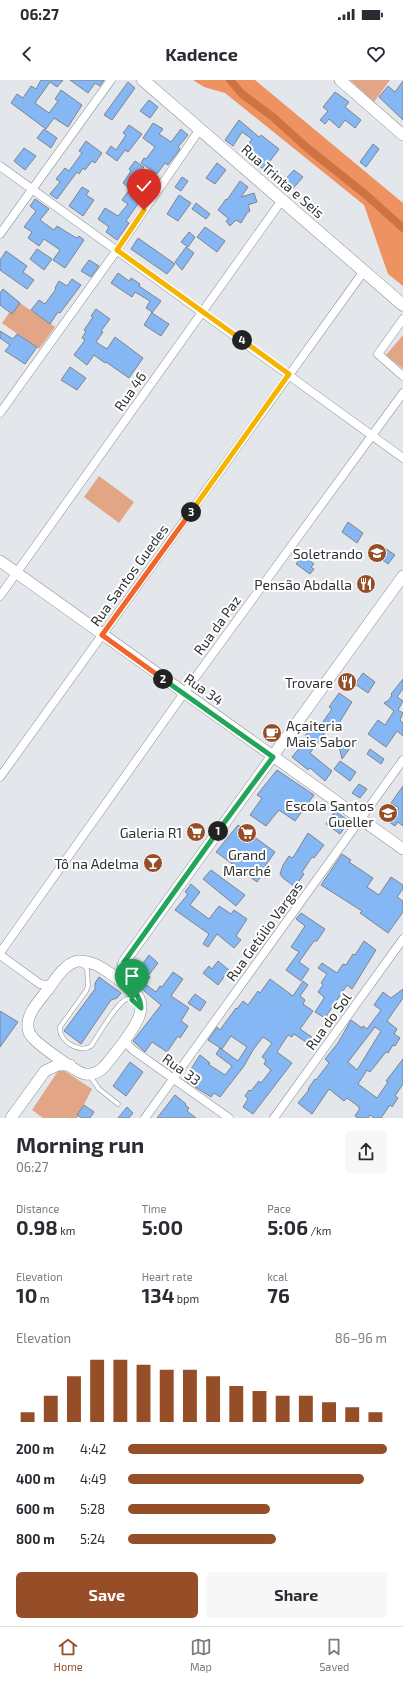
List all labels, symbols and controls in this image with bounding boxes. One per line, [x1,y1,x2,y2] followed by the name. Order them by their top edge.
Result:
[20,5,59,23] text: 06:27
[16,43,38,65] icon: back
[165,43,238,65] text: Kadence
[365,43,387,65] icon: heart
[238,140,328,222] street label: Rua Trinta e Seis
[127,169,161,210] pin
[133,175,155,197] icon: check
[232,330,252,350] pin: 4
[238,333,246,346] text: 4
[110,368,150,414] street label: Rua 46
[181,502,201,522] pin: 3
[188,505,194,518] text: 3
[86,521,172,629] street label: Rua Santos Guedes
[366,542,388,564] school or university icon: Soletrando
[293,545,363,562] place label: Soletrando
[355,573,377,595] restaurant icon: Pensão Abdalla
[254,576,352,593] place label: Pensão Abdalla
[190,592,244,658] street label: Rua da Paz
[153,669,173,689] pin: 2
[181,669,227,709] street label: Rua 34
[336,671,358,693] restaurant icon: Trovare
[160,672,166,685] text: 2
[285,674,333,691] place label: Trovare
[286,717,357,750] place label: Açaiteria Mais Sabor
[261,722,283,744] cafe icon: Açaiteria Mais Sabor
[285,797,374,830] place label: Escola Santos Gueller
[377,802,399,824] school or university icon: Escola Santos Gueller
[185,821,207,843] supermarket icon: Galeria R1
[208,821,228,841] pin: 1
[236,822,258,844] supermarket icon: Grand Marché
[120,824,182,841] place label: Galeria R1
[216,824,220,837] text: 1
[223,846,271,879] place label: Grand Marché
[142,852,164,874] bar icon: Tô na Adelma
[54,855,139,872] place label: Tô na Adelma
[222,878,306,984] street label: Rua Getúlio Vargas
[115,959,149,1000] pin
[121,965,143,987] icon: arrive
[302,988,355,1053] street label: Rua do Sol
[160,1049,204,1089] street label: Rua 33
[16,1131,144,1157] text: Morning run
[345,1131,387,1173] button: share
[16,1159,48,1175] text: 06:27
[16,1202,59,1215] text: Distance
[142,1202,166,1215] text: Time
[267,1202,291,1215] text: Pace
[16,1215,58,1239] text: 0.98
[142,1215,183,1239] text: 5:00
[267,1215,308,1239] text: 5:06
[58,1224,75,1237] text: km
[308,1224,331,1237] text: /km
[16,1270,63,1283] text: Elevation
[142,1270,193,1283] text: Heart rate
[267,1270,287,1283] text: kcal
[16,1283,37,1307] text: 10
[142,1283,174,1307] text: 134
[267,1283,290,1307] text: 76
[37,1292,49,1305] text: m
[174,1292,199,1305] text: bpm
[16,1330,71,1346] text: Elevation
[335,1330,387,1346] text: 86–96 m
[16,1441,54,1457] text: 200 m
[80,1441,106,1457] text: 4:42
[16,1471,55,1487] text: 400 m
[80,1471,107,1487] text: 4:49
[16,1501,54,1517] text: 600 m
[80,1501,105,1517] text: 5:28
[16,1531,55,1547] text: 800 m
[80,1531,105,1547] text: 5:24
[16,1572,198,1618] button: Save
[206,1572,387,1618] button: Share
[54,1636,83,1673] tab: Home
[190,1636,212,1673] tab: Map
[319,1636,349,1673] tab: Saved

